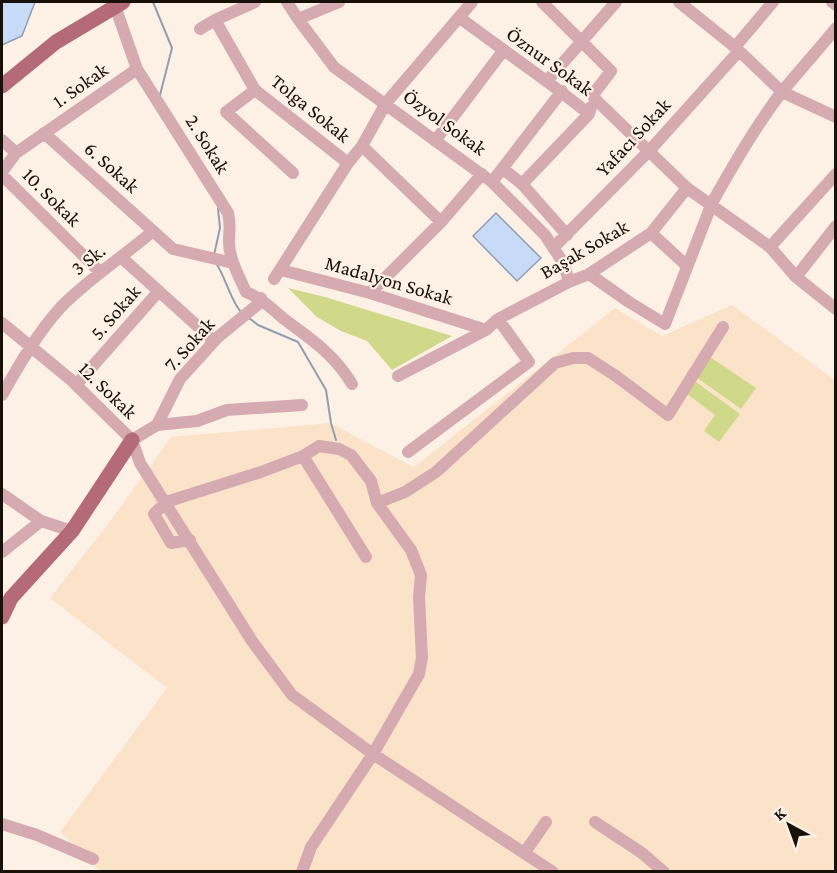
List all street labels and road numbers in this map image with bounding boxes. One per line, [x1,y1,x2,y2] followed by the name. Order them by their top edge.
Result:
[502,22,598,100] street label: Öznur Sokak
[48,58,112,112] street label: 1. Sokak
[266,69,355,148] street label: Tolga Sokak
[399,85,491,161] street label: Özyol Sokak
[591,93,675,181] street label: Yafacı Sokak
[181,110,235,178] street label: 2. Sokak
[80,137,144,197] street label: 6. Sokak
[18,163,86,231] street label: 10. Sokak
[536,215,633,284] street label: Başak Sokak
[67,239,109,279] street label: 3 Sk.
[322,251,456,310] street label: Madalyon Sokak
[85,280,145,344] street label: 5. Sokak
[159,312,219,375] street label: 7. Sokak
[74,357,142,423] street label: 12. Sokak

